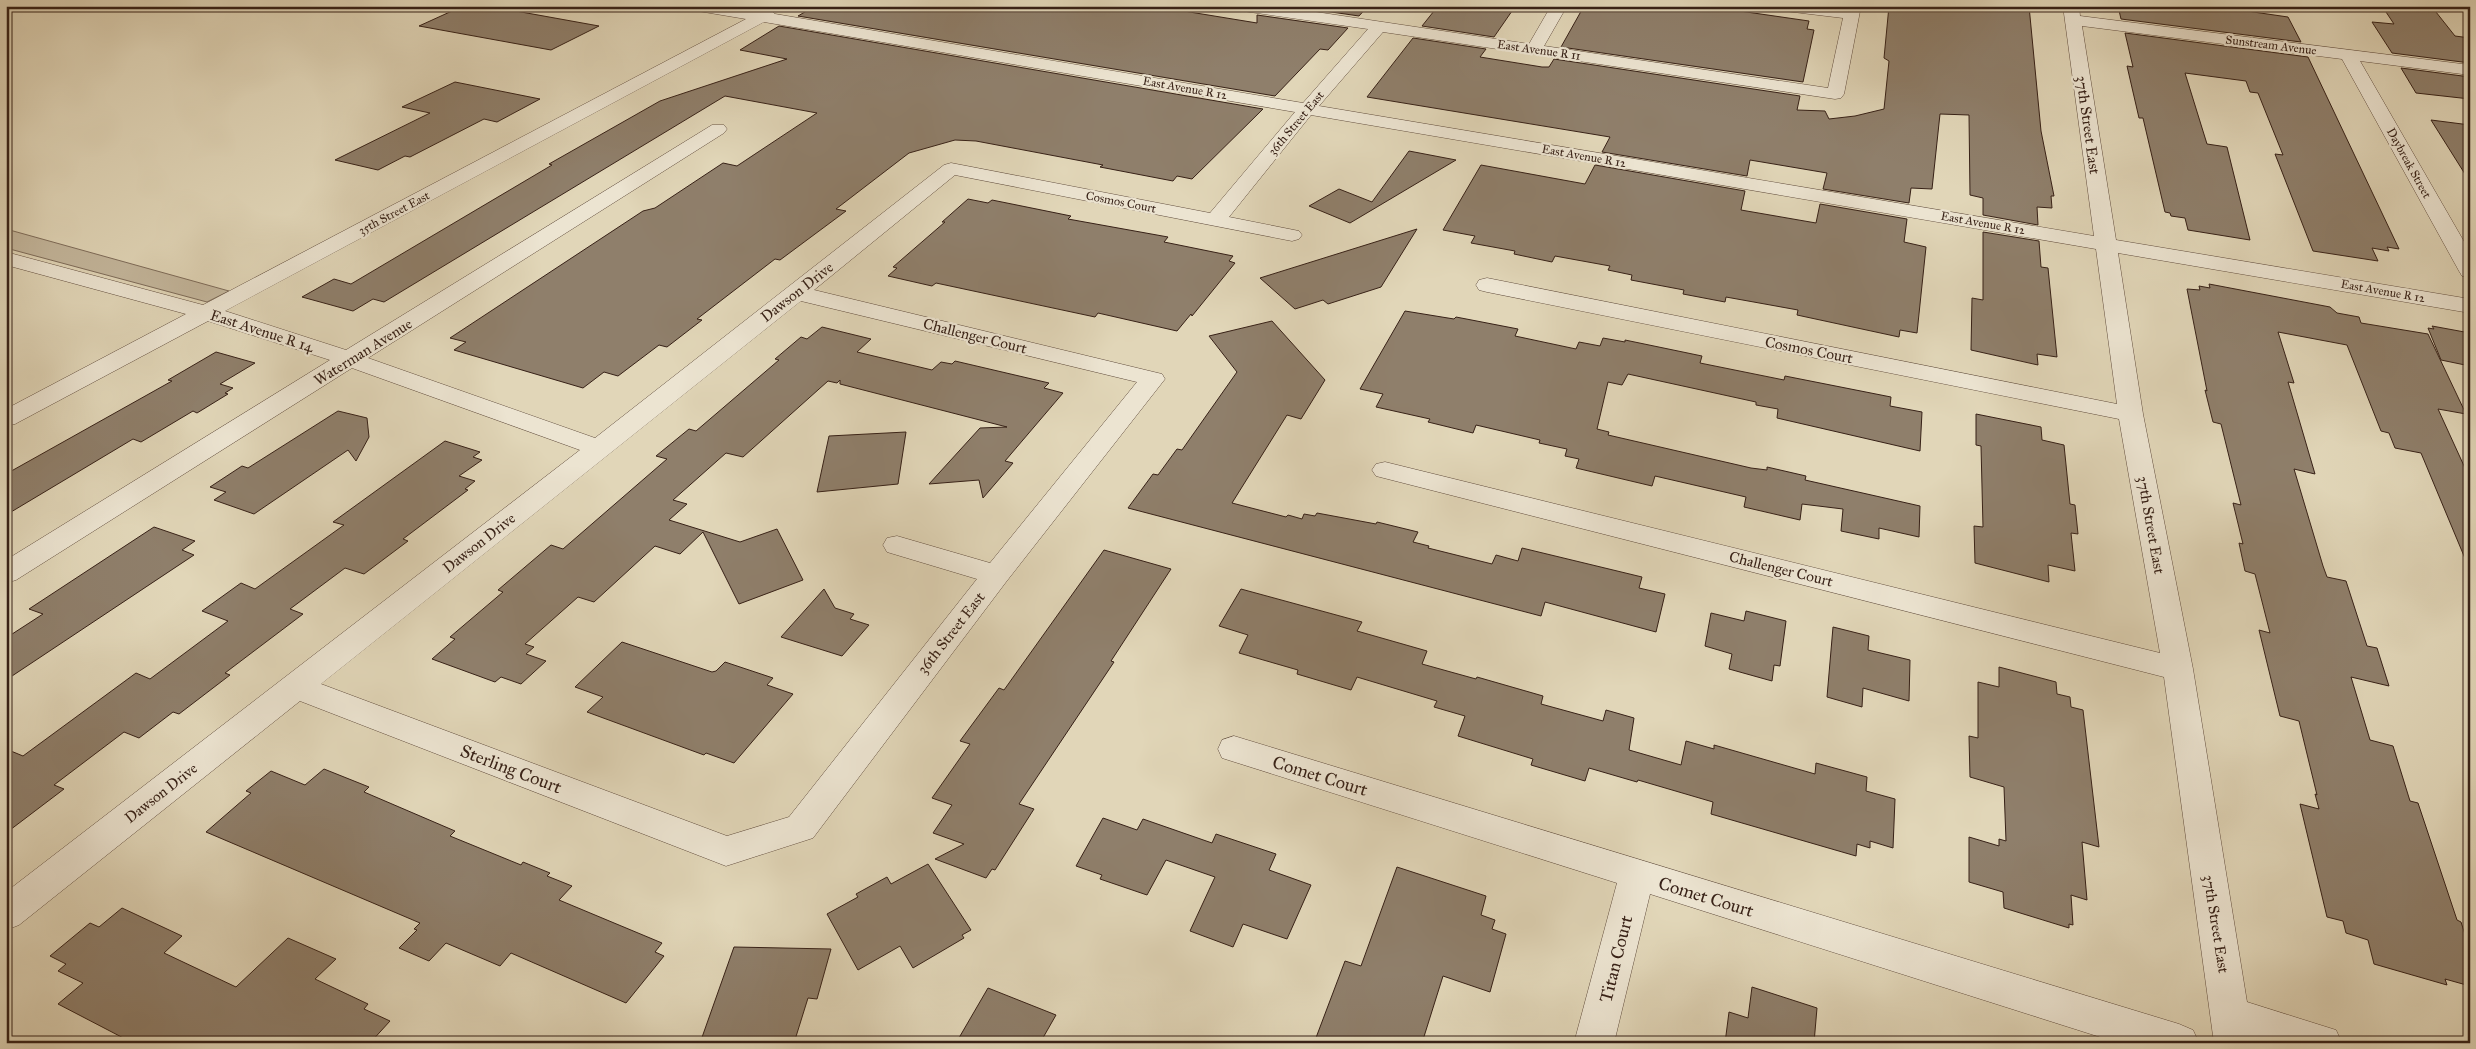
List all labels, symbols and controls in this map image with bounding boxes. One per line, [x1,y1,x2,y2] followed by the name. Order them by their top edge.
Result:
[2225,32,2317,58] street label: Sunstream Avenue
[1496,37,1582,63] street label: East Avenue R 11
[1142,74,1228,102] street label: East Avenue R 12
[2072,75,2104,176] street label: 37th Street East
[1265,88,1327,158] street label: 36th Street East
[2384,125,2434,201] street label: Daybreak Street
[1541,142,1627,170] street label: East Avenue R 12
[356,188,433,238] street label: 35th Street East
[1085,188,1158,216] street label: Cosmos Court
[1940,209,2026,237] street label: East Avenue R 12
[757,258,837,326] street label: Dawson Drive
[2340,277,2426,305] street label: East Avenue R 12
[208,306,316,356] street label: East Avenue R 14
[921,314,1029,358] street label: Challenger Court
[311,315,415,389] street label: Waterman Avenue
[1764,333,1855,367] street label: Cosmos Court
[2134,475,2169,576] street label: 37th Street East
[439,509,519,577] street label: Dawson Drive
[1727,547,1835,591] street label: Challenger Court
[913,588,989,678] street label: 36th Street East
[457,740,565,800] street label: Sterling Court
[1270,751,1371,801] street label: Comet Court
[121,759,201,827] street label: Dawson Drive
[1656,872,1757,922] street label: Comet Court
[2199,874,2233,975] street label: 37th Street East
[1595,913,1638,1005] street label: Titan Court

